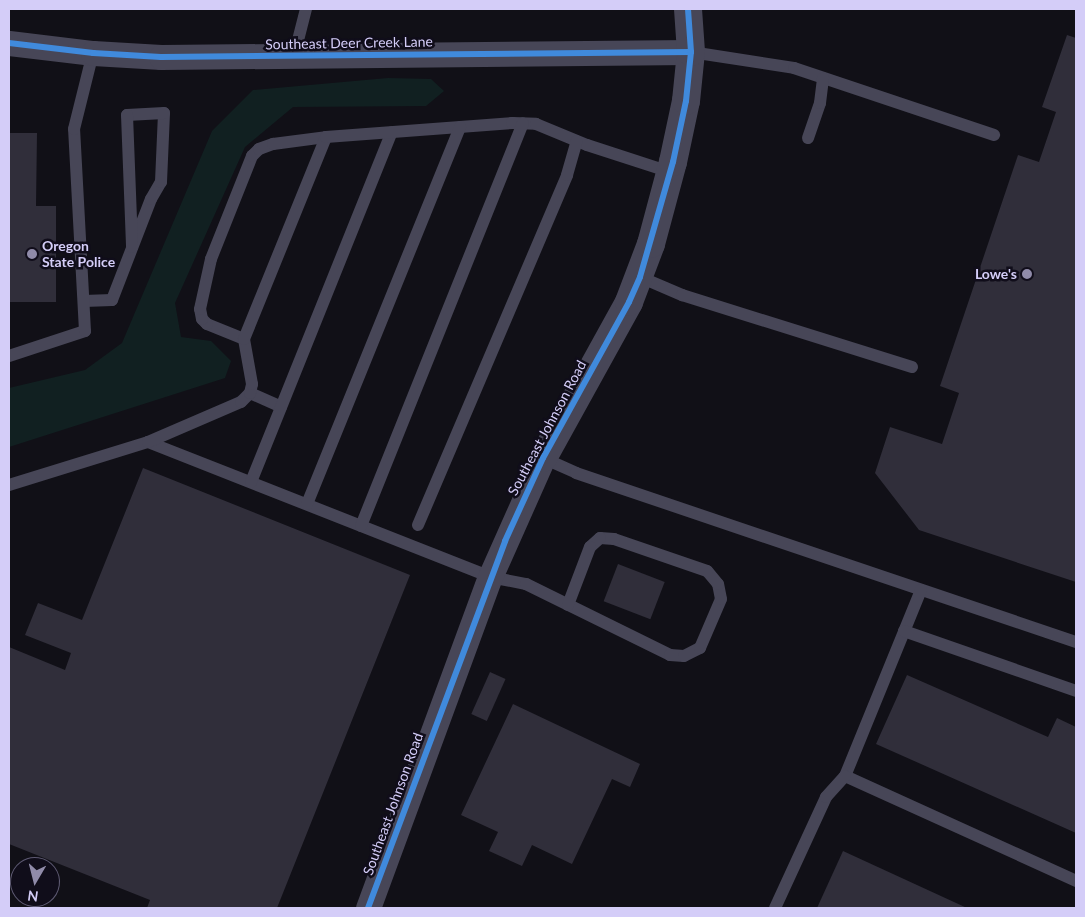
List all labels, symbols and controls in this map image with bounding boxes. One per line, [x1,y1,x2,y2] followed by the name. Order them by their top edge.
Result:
[265,33,433,53] street label: Southeast Deer Creek Lane
[42,238,115,270] place label: Oregon State Police
[26,248,38,260] marker: Oregon State Police
[975,266,1017,282] place label: Lowe's
[1021,268,1033,280] marker: Lowe's
[504,357,590,499] street label: Southeast Johnson Road
[359,730,427,878] street label: Southeast Johnson Road
[10,857,60,907] north arrow
[26,887,40,906] text: N

